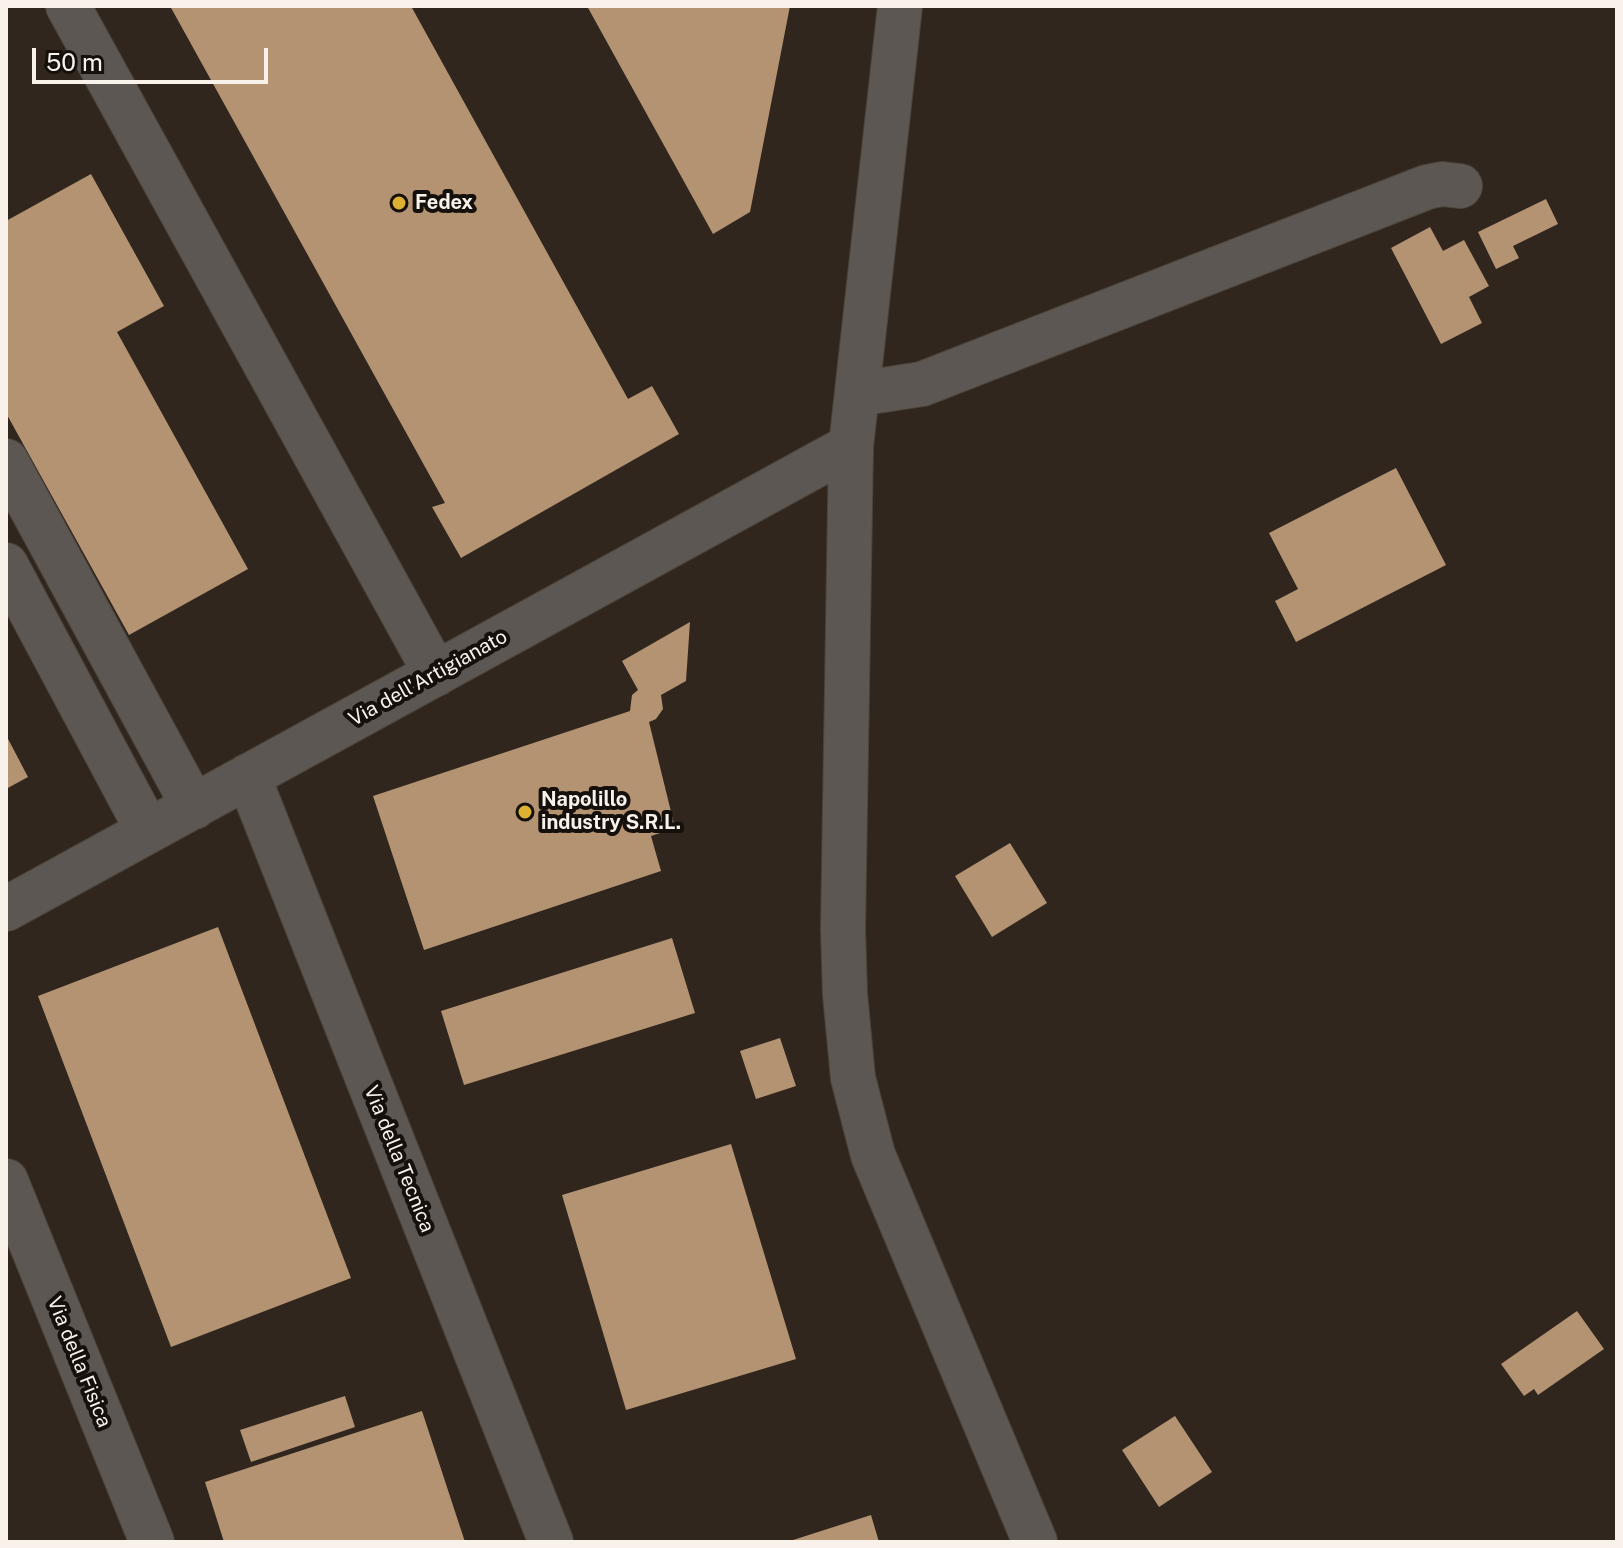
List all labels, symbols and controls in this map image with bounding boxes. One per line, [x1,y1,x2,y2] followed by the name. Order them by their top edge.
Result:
[36,32,272,82] scale bar
[46,48,103,76] text: 50 m
[415,191,473,215] place label: Fedex
[390,194,408,212] marker: Fedex
[345,625,511,731] street label: Via dell'Artigianato
[541,788,681,835] place label: Napolillo industry S.R.L.
[516,803,534,821] marker: Napolillo industry S.R.L.
[359,1082,439,1236] street label: Via della Tecnica
[42,1293,116,1431] street label: Via della Fisica

